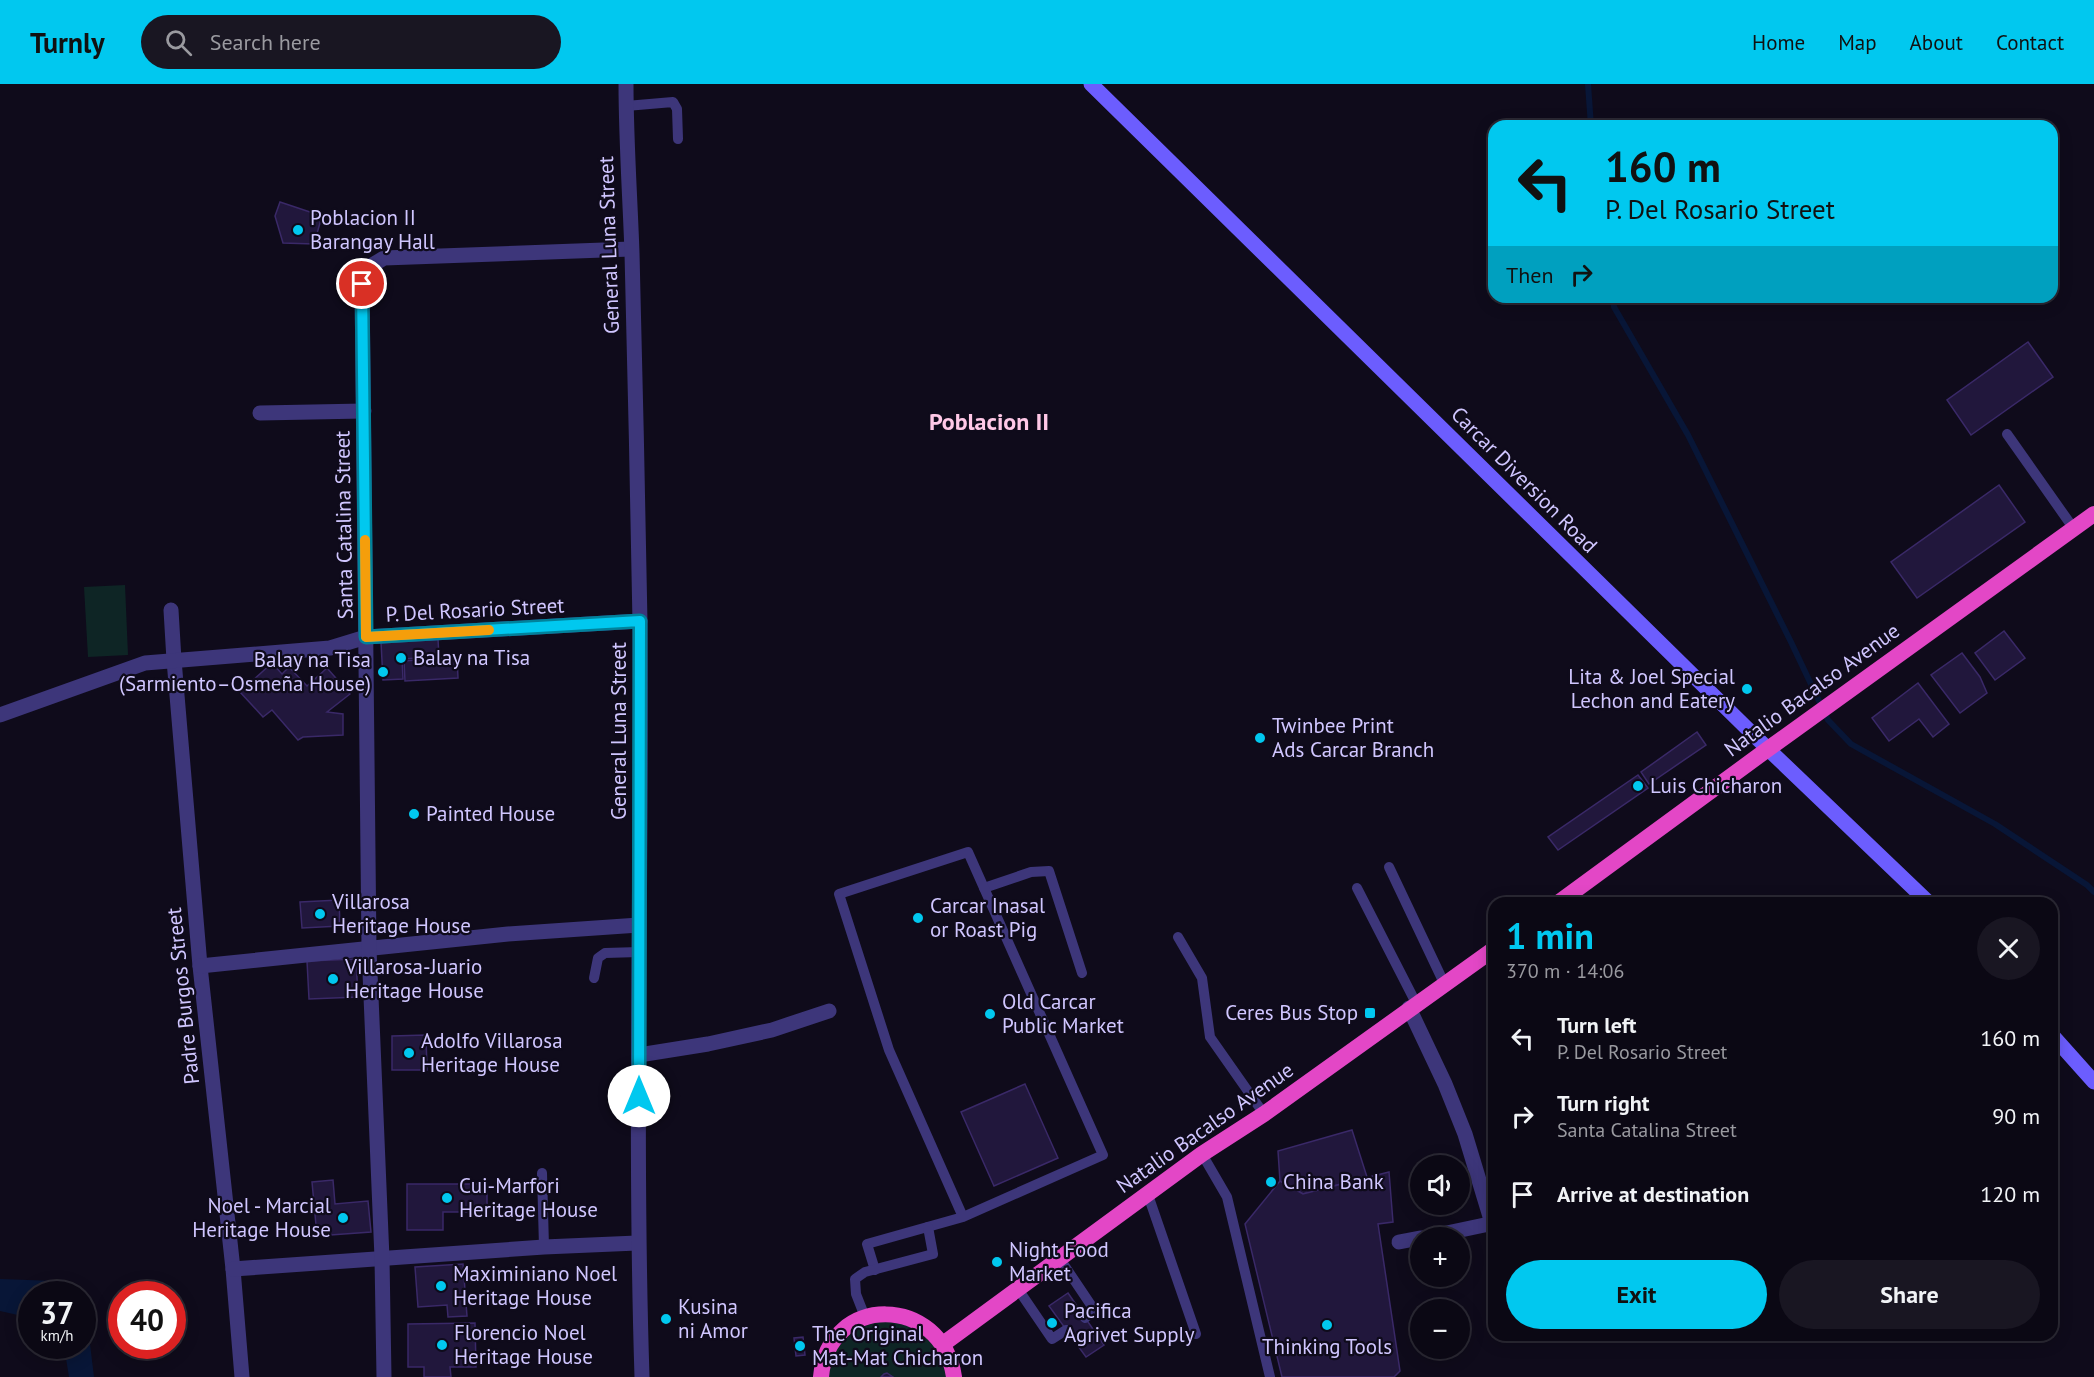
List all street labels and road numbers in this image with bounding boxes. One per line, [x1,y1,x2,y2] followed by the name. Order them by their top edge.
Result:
[592,156,625,334] street label: General Luna Street
[1445,401,1603,559] street label: Carcar Diversion Road
[328,430,359,620] street label: Santa Catalina Street
[385,591,565,628] street label: P. Del Rosario Street
[1719,617,1905,762] street label: Natalio Bacalso Avenue
[605,642,632,820] street label: General Luna Street
[160,906,205,1086] street label: Padre Burgos Street
[1111,1056,1298,1199] street label: Natalio Bacalso Avenue

